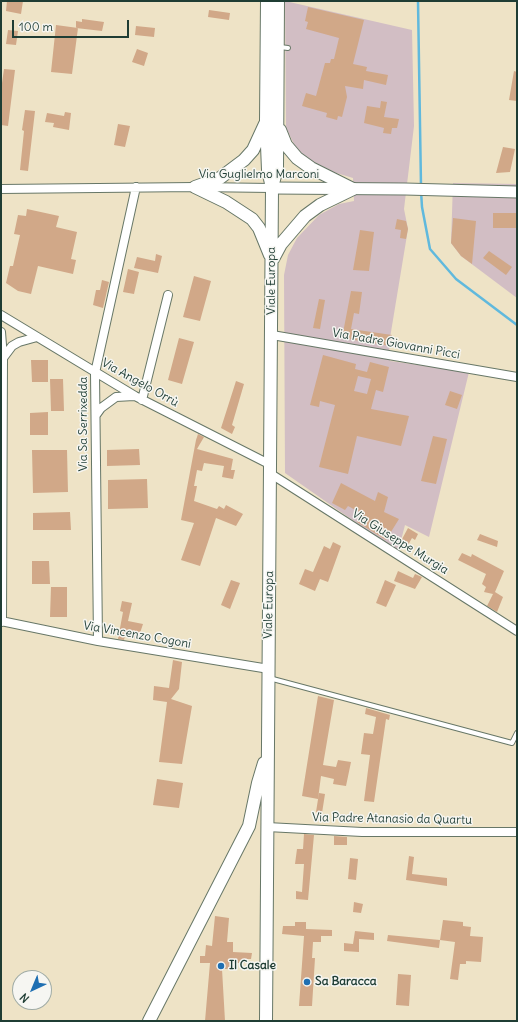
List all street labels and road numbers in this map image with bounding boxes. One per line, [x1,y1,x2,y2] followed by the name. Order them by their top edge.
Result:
[199,168,319,182] street label: Via Guglielmo Marconi
[265,247,279,315] street label: Viale Europa
[331,326,461,362] street label: Via Padre Giovanni Picci
[99,356,181,410] street label: Via Angelo Orrù
[77,377,91,471] street label: Via Sa Serrixedda
[349,507,451,577] street label: Via Giuseppe Murgia
[261,571,277,639] street label: Viale Europa
[82,618,192,652] street label: Via Vincenzo Cogoni
[312,810,472,828] street label: Via Padre Atanasio da Quartu

